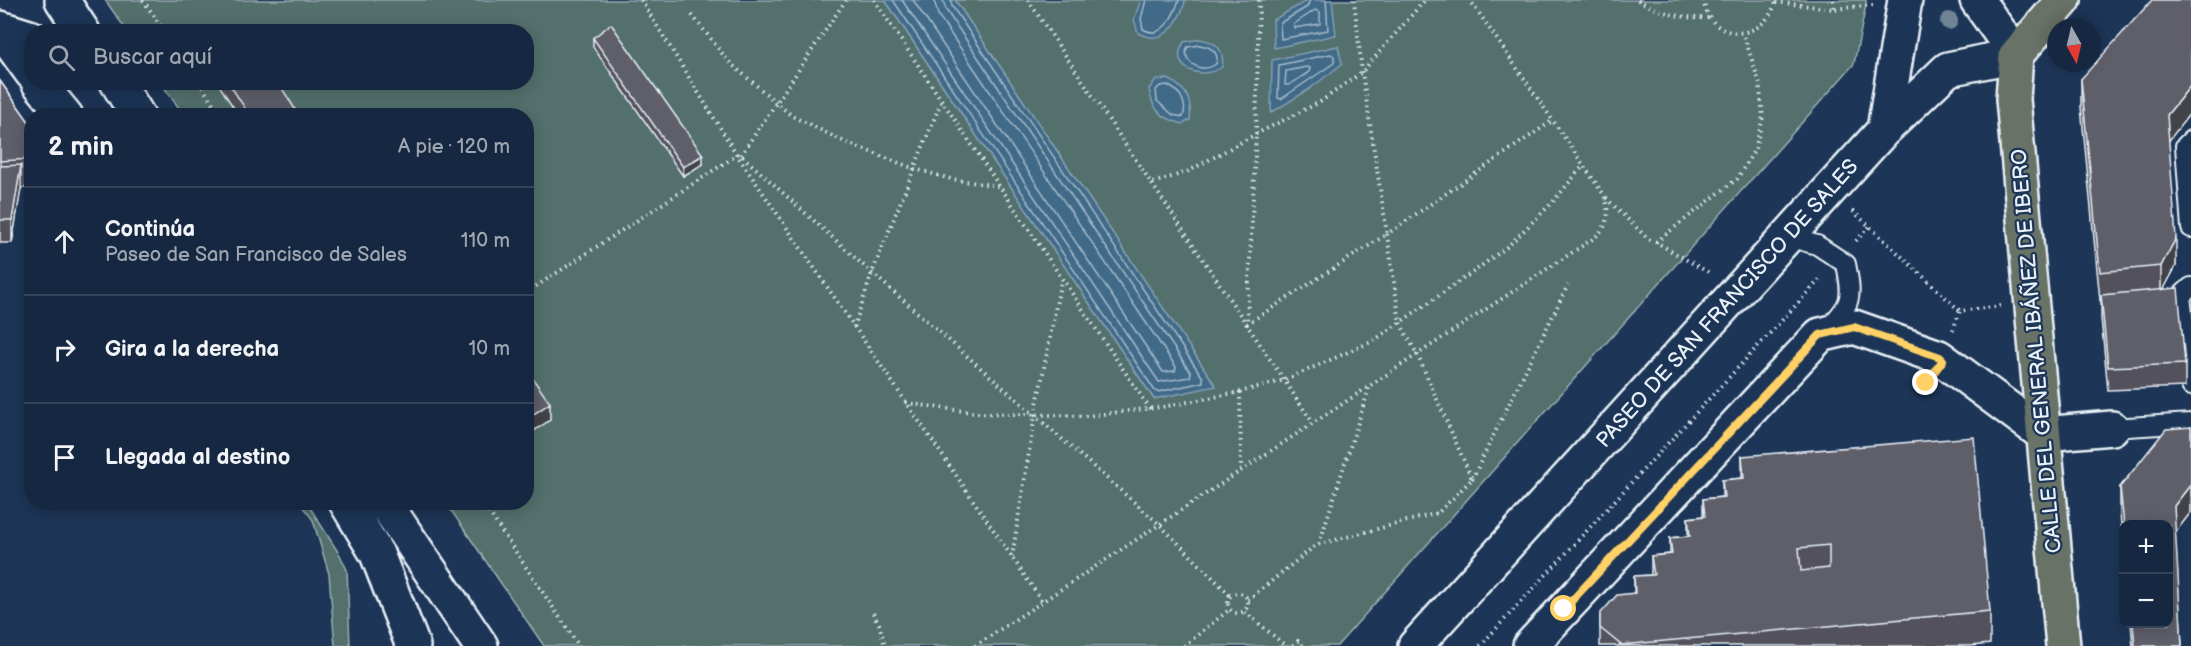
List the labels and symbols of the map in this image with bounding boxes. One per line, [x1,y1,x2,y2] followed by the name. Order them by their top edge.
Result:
[2047,18,2101,72] north arrow
[2006,148,2067,554] street label: CALLE DEL GENERAL IBÁÑEZ DE IBERO
[1591,154,1864,453] street label: PASEO DE SAN FRANCISCO DE SALES
[1912,369,1938,395] route end
[1550,595,1576,621] route start

